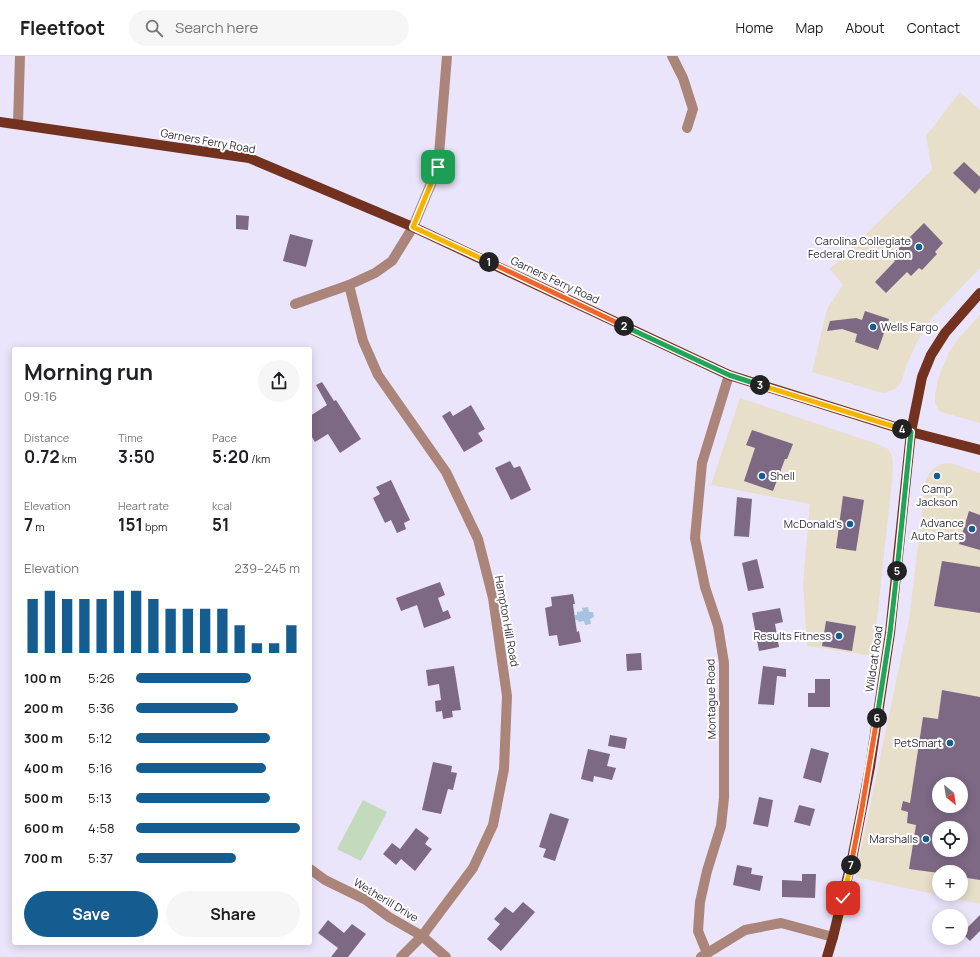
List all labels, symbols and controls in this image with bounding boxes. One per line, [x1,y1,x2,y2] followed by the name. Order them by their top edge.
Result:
[129,10,409,46] search box
[20,15,105,41] text: Fleetfoot
[143,17,165,39] icon: search
[175,17,258,38] text: Search here
[736,18,773,37] text: Home
[795,18,823,37] text: Map
[845,18,885,37] text: About
[907,18,960,37] text: Contact
[159,125,257,156] street label: Garners Ferry Road
[421,150,455,184] pin
[427,156,449,178] icon: arrive
[808,233,912,261] place label: Carolina Collegiate Federal Credit Union
[914,242,924,252] marker: Carolina Collegiate Federal Credit Union
[479,252,499,272] pin: 1
[508,252,602,307] street label: Garners Ferry Road
[487,254,491,269] text: 1
[614,316,634,336] pin: 2
[621,318,627,333] text: 2
[881,319,939,334] place label: Wells Fargo
[868,322,878,332] marker: Wells Fargo
[24,357,153,387] text: Morning run
[258,360,300,402] button: share
[750,375,770,395] pin: 3
[757,377,763,392] text: 3
[24,387,57,405] text: 09:16
[892,419,912,439] pin: 4
[899,421,905,436] text: 4
[24,430,69,445] text: Distance
[118,430,143,445] text: Time
[212,430,237,445] text: Pace
[24,445,60,468] text: 0.72
[118,445,155,468] text: 3:50
[212,445,249,468] text: 5:20
[60,451,77,466] text: km
[249,451,270,466] text: /km
[770,468,795,483] place label: Shell
[757,471,767,481] marker: Shell
[932,471,942,481] marker: Camp Jackson
[916,481,958,509] place label: Camp Jackson
[24,498,70,513] text: Elevation
[118,498,169,513] text: Heart rate
[212,498,232,513] text: kcal
[24,513,33,536] text: 7
[118,513,143,536] text: 151
[212,513,229,536] text: 51
[911,515,965,543] place label: Advance Auto Parts
[784,516,842,531] place label: McDonald's
[33,519,45,534] text: m
[143,519,167,534] text: bpm
[845,519,855,529] marker: McDonald's
[967,524,977,534] marker: Advance Auto Parts
[24,559,79,577] text: Elevation
[234,559,300,577] text: 239–245 m
[887,561,907,581] pin: 5
[894,563,900,578] text: 5
[492,574,523,668] street label: Hampton Hill Road
[861,625,886,693] street label: Wildcat Road
[753,628,831,643] place label: Results Fitness
[834,631,844,641] marker: Results Fitness
[702,659,719,739] street label: Montague Road
[24,669,61,687] text: 100 m
[88,669,115,687] text: 5:26
[24,699,63,717] text: 200 m
[88,699,115,717] text: 5:36
[867,708,887,728] pin: 6
[874,710,880,725] text: 6
[24,729,63,747] text: 300 m
[88,729,112,747] text: 5:12
[894,735,942,750] place label: PetSmart
[945,738,955,748] marker: PetSmart
[24,759,63,777] text: 400 m
[88,759,113,777] text: 5:16
[932,777,968,813] north arrow
[932,777,968,945] map controls
[24,789,63,807] text: 500 m
[88,789,112,807] text: 5:13
[24,819,63,837] text: 600 m
[88,819,115,837] text: 4:58
[932,821,968,857] button: locate
[870,831,918,846] place label: Marshalls
[921,834,931,844] marker: Marshalls
[24,849,62,867] text: 700 m
[88,849,113,867] text: 5:37
[841,855,861,875] pin: 7
[848,857,854,872] text: 7
[932,865,968,901] button: +
[351,874,422,925] street label: Wetherill Drive
[826,881,860,915] pin
[832,887,854,909] icon: check
[24,891,158,937] button: Save
[166,891,300,937] button: Share
[932,909,968,945] button: −

